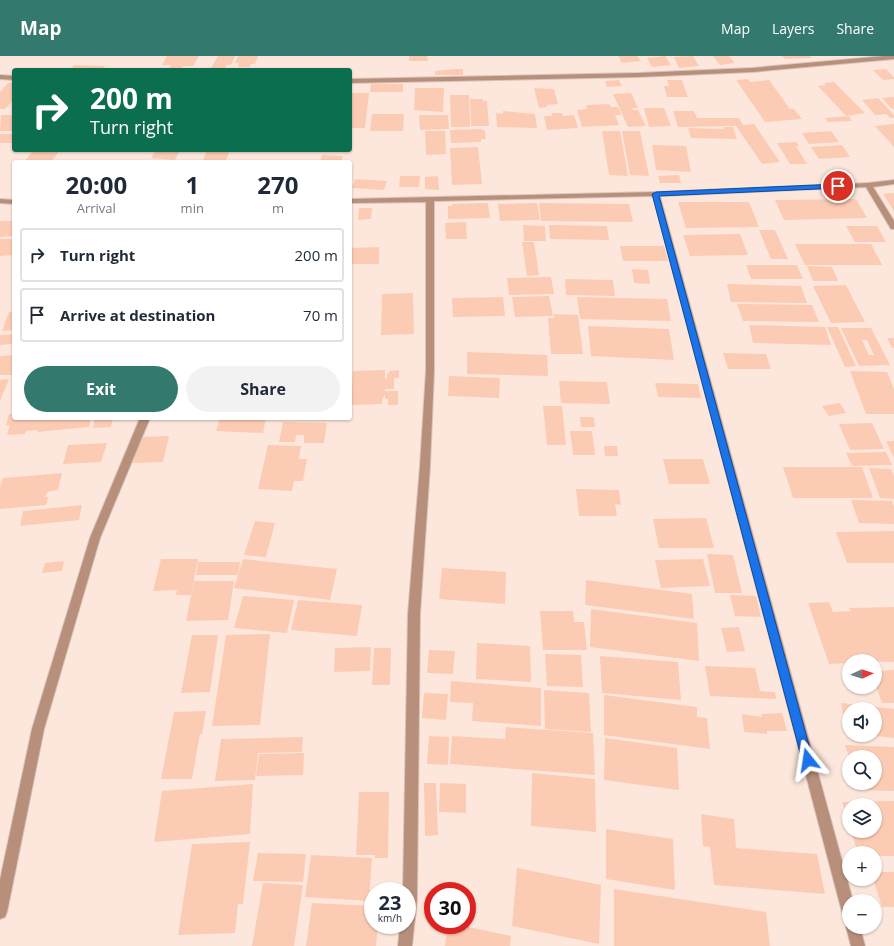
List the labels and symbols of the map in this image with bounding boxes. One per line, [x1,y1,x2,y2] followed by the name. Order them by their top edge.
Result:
[821,169,855,203] pin
[842,654,882,694] north arrow
[787,739,829,781] position arrow
[424,882,476,934] speed limit sign: 30

